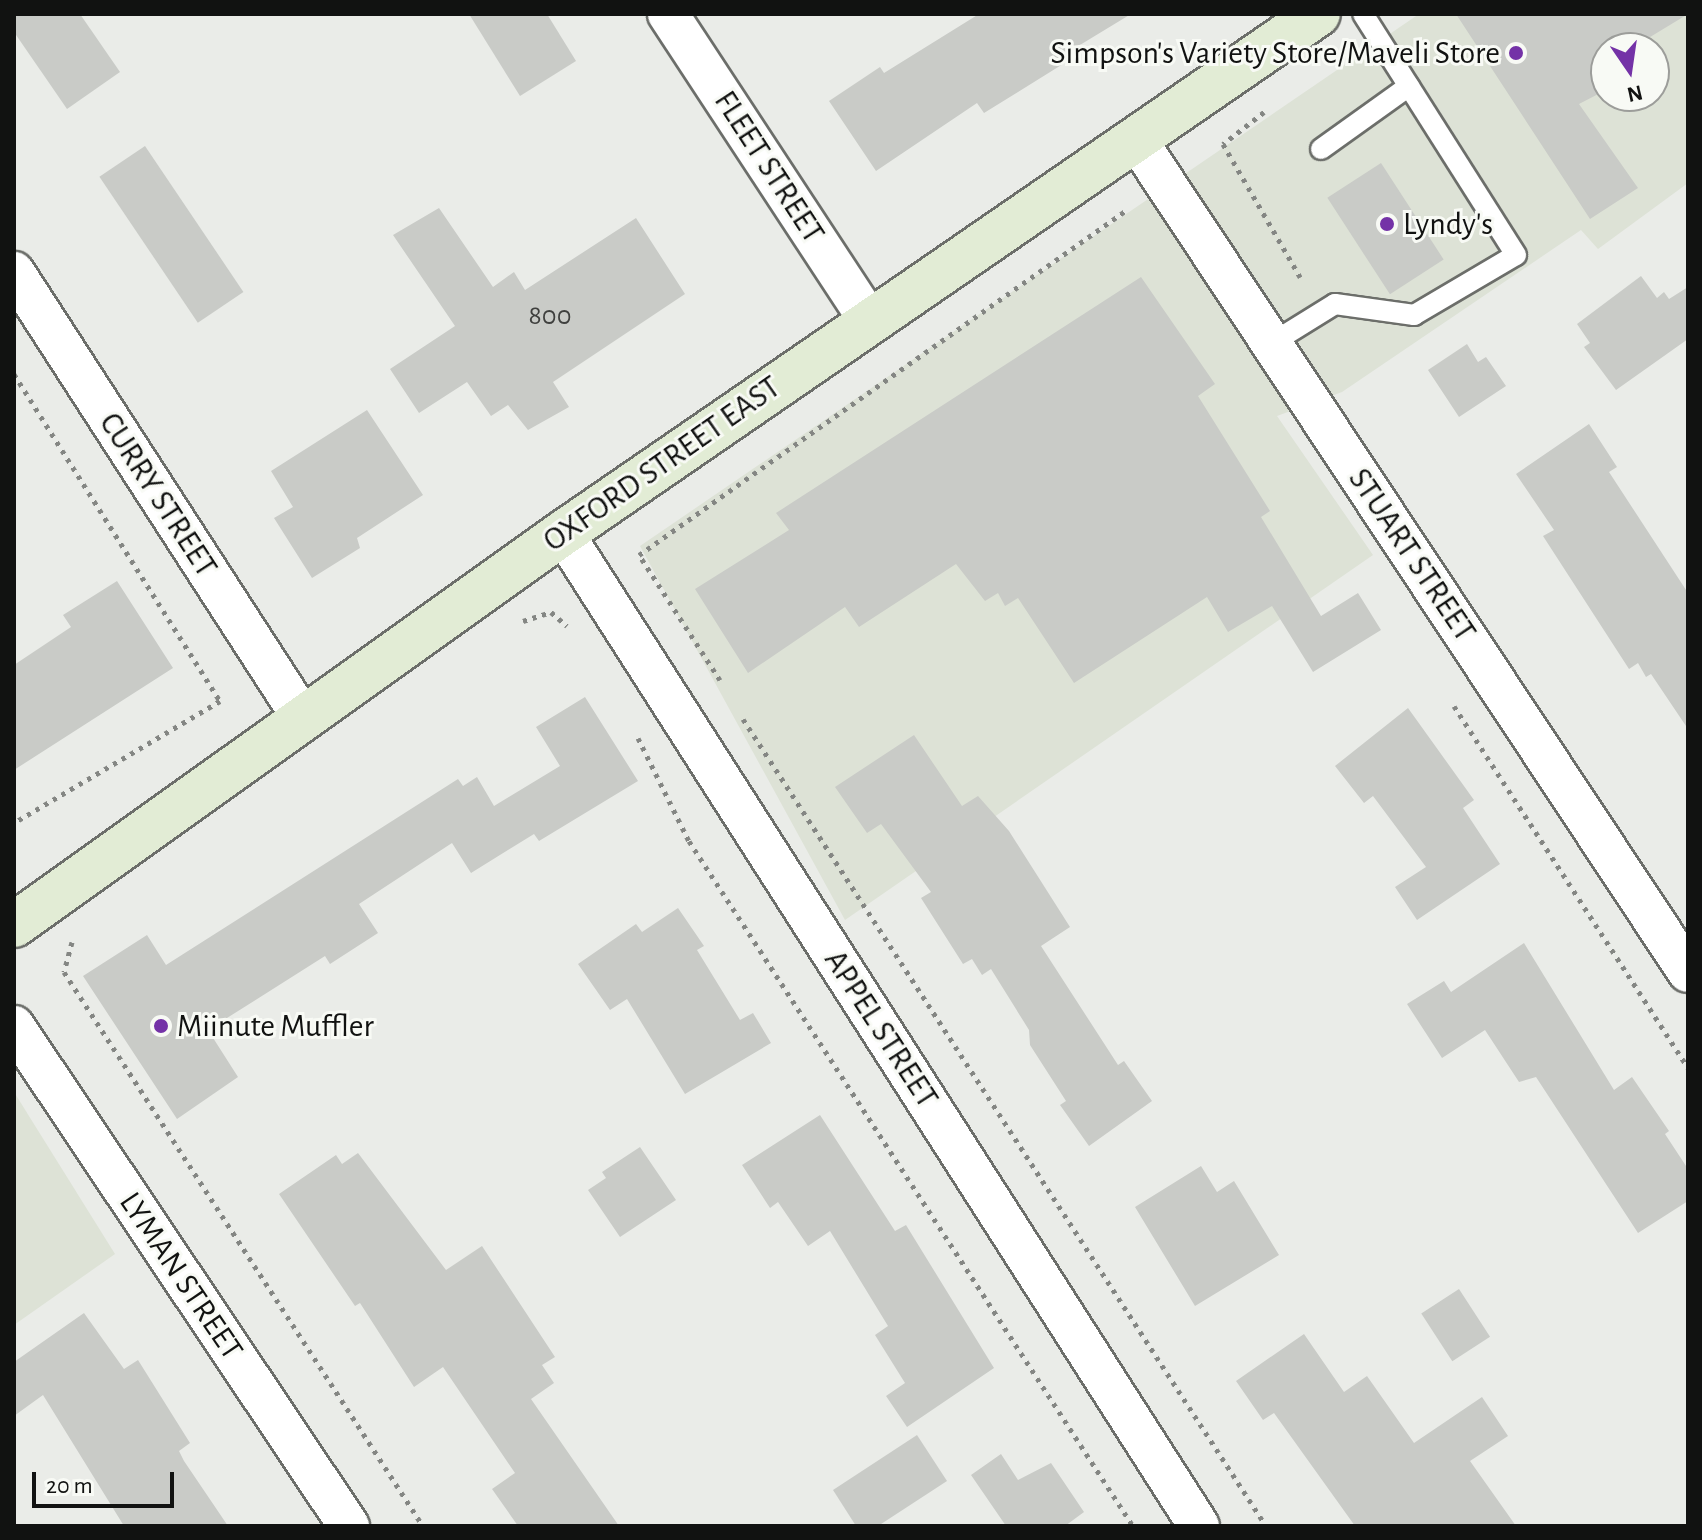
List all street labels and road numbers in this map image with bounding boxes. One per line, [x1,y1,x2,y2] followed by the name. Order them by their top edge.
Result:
[706,84,832,250] street label: FLEET STREET
[536,368,788,560] street label: OXFORD STREET EAST
[91,406,225,584] street label: CURRY STREET
[1340,461,1484,649] street label: STUART STREET
[816,943,946,1115] street label: APPEL STREET
[111,1185,251,1367] street label: LYMAN STREET

